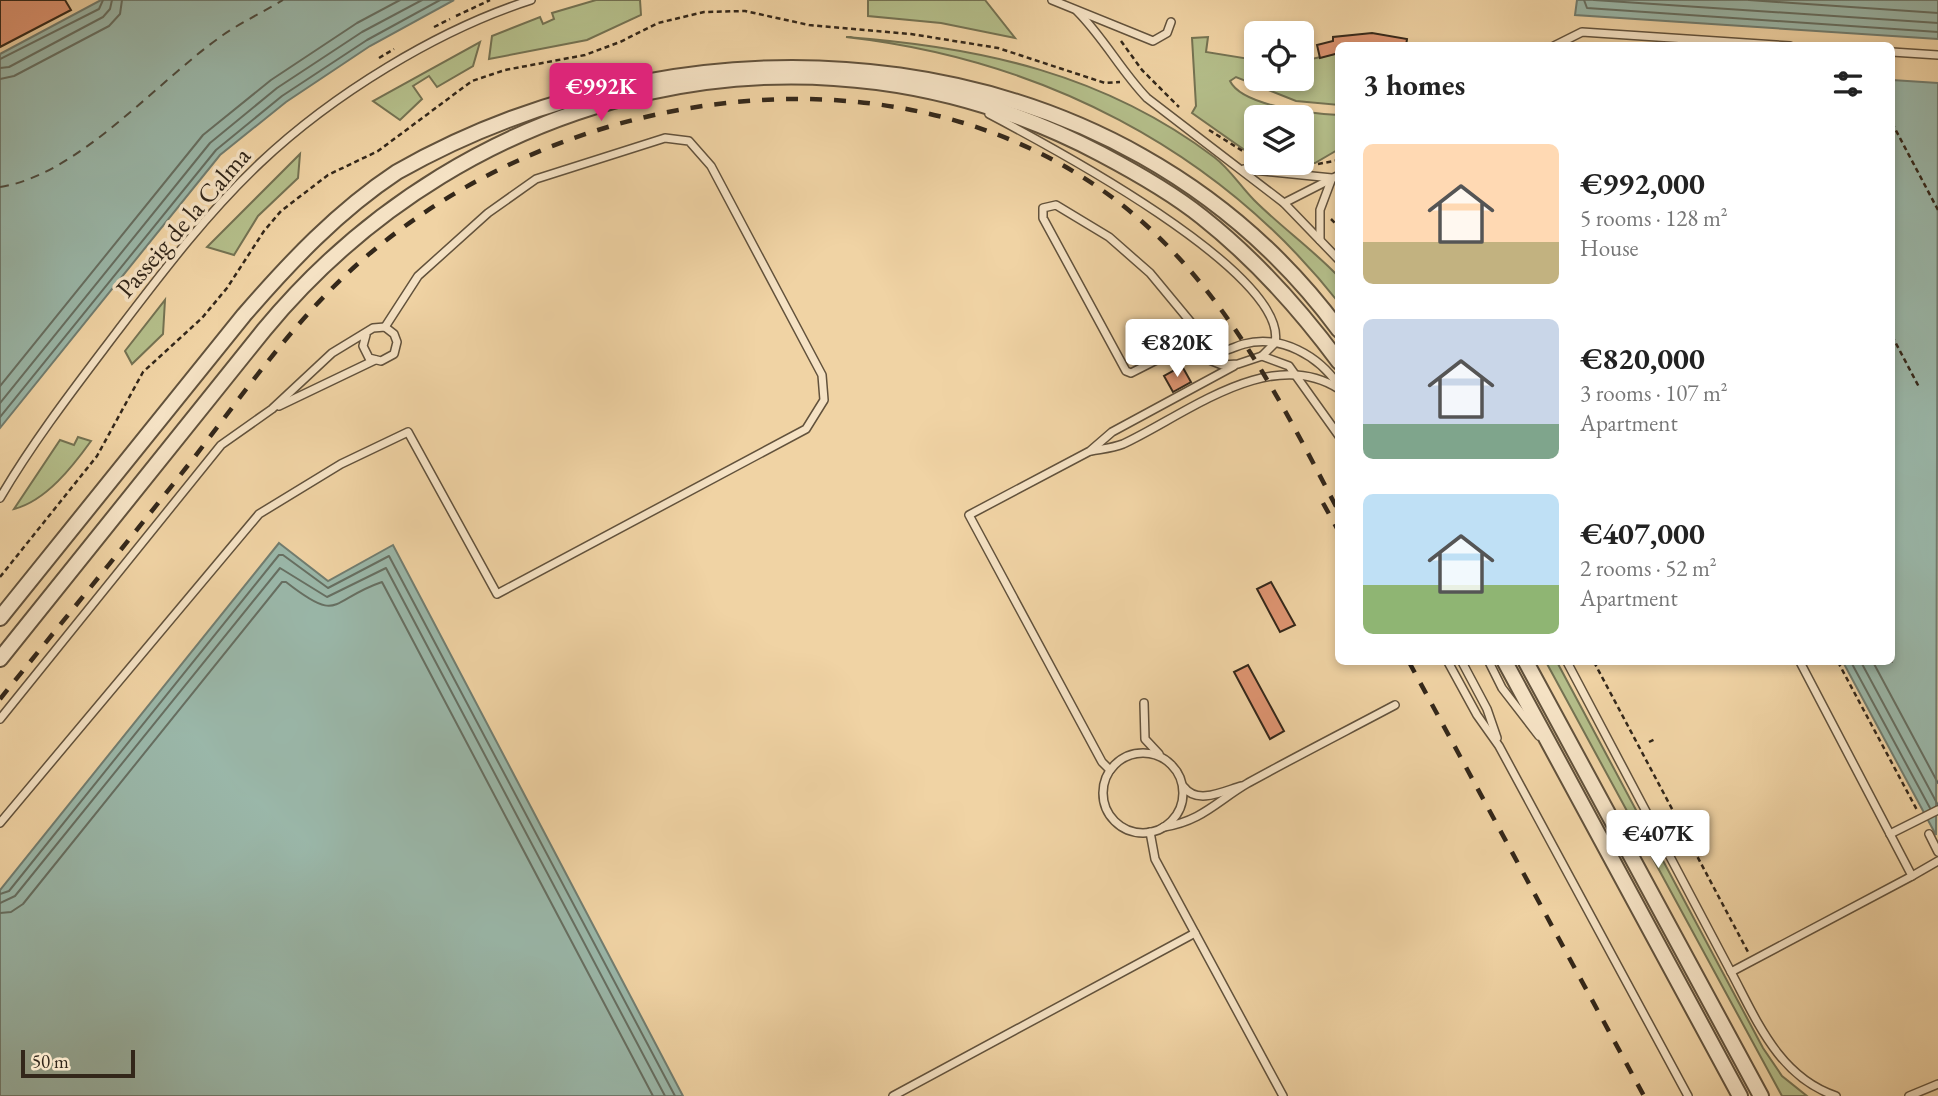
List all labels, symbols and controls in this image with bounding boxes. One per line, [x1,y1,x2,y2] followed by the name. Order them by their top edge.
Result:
[1244,21,1314,175] map controls
[1244,21,1314,91] button: locate
[552,64,650,123] pin: €992K
[1363,65,1465,104] text: 3 homes
[1829,65,1867,103] icon: filters
[565,71,637,101] text: €992K
[1244,105,1314,175] button: layers
[108,139,258,305] street label: Passeig de la Calma
[1580,164,1705,203] text: €992,000
[1419,172,1503,256] icon: home
[1580,203,1728,233] text: 5 rooms · 128 m²
[1580,233,1639,263] text: House
[1128,320,1226,379] pin: €820K
[1141,327,1213,357] text: €820K
[1580,339,1705,378] text: €820,000
[1419,347,1503,431] icon: home
[1580,378,1728,408] text: 3 rooms · 107 m²
[1580,408,1678,438] text: Apartment
[1580,514,1705,553] text: €407,000
[1419,522,1503,606] icon: home
[1580,553,1717,583] text: 2 rooms · 52 m²
[1580,583,1678,613] text: Apartment
[1609,810,1707,870] pin: €407K
[1622,818,1694,848] text: €407K
[21,1047,135,1079] scale bar
[32,1049,69,1074] text: 50 m

